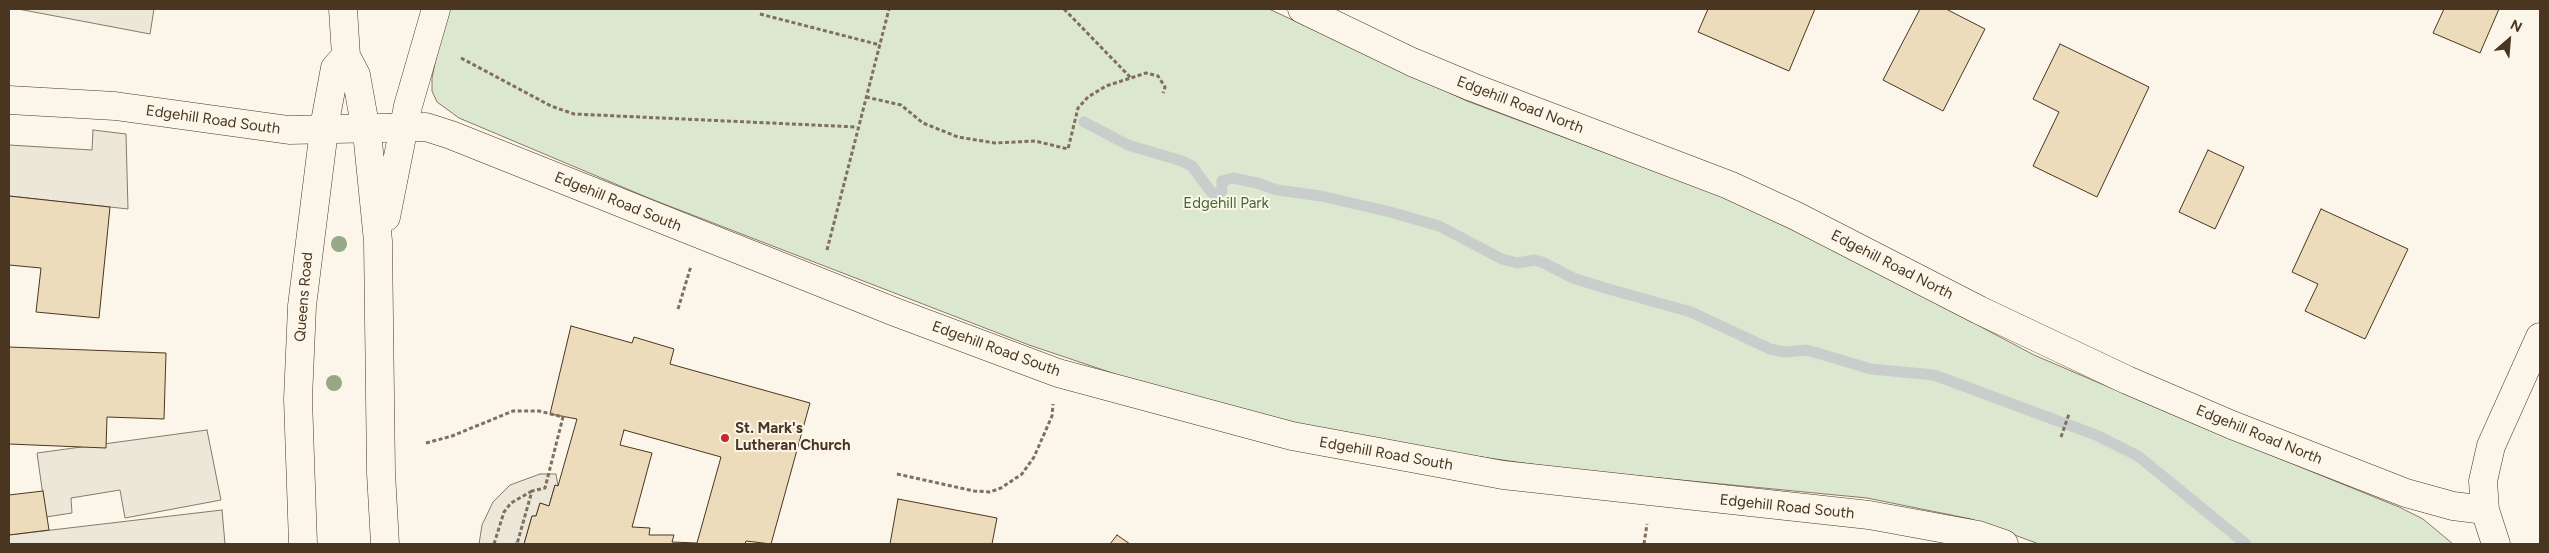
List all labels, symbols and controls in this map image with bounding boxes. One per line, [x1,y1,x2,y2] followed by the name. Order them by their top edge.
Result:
[2484,15,2534,65] north arrow
[2507,16,2525,36] text: N
[1454,73,1586,137] street label: Edgehill Road North
[145,102,281,138] street label: Edgehill Road South
[552,168,684,236] street label: Edgehill Road South
[1183,195,1269,213] park label: Edgehill Park
[1828,226,1956,304] street label: Edgehill Road North
[291,251,317,343] street label: Queens Road
[929,317,1063,381] street label: Edgehill Road South
[2193,401,2325,469] street label: Edgehill Road North
[735,420,851,455] place label: St. Mark's Lutheran Church
[719,432,731,444] marker: St. Mark's Lutheran Church
[1318,433,1454,475] street label: Edgehill Road South
[1719,491,1855,523] street label: Edgehill Road South

